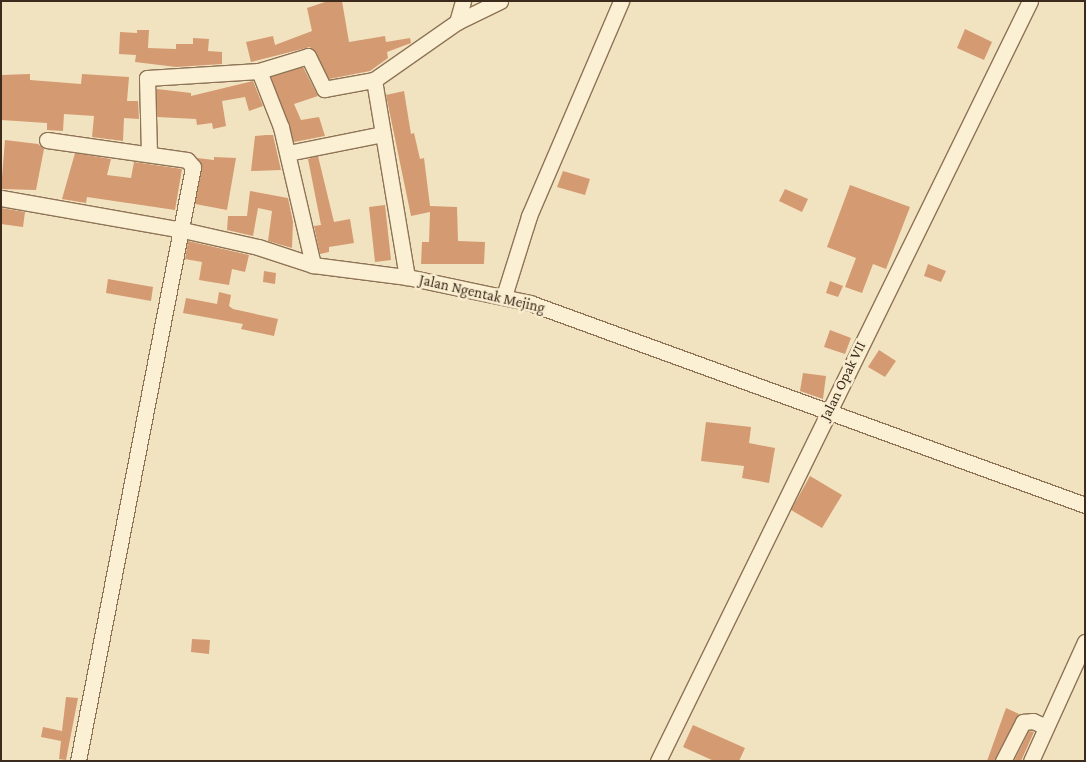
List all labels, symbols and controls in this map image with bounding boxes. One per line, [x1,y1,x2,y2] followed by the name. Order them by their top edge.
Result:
[417,271,547,317] street label: Jalan Ngentak Mejing
[816,339,870,423] street label: Jalan Opak VII

